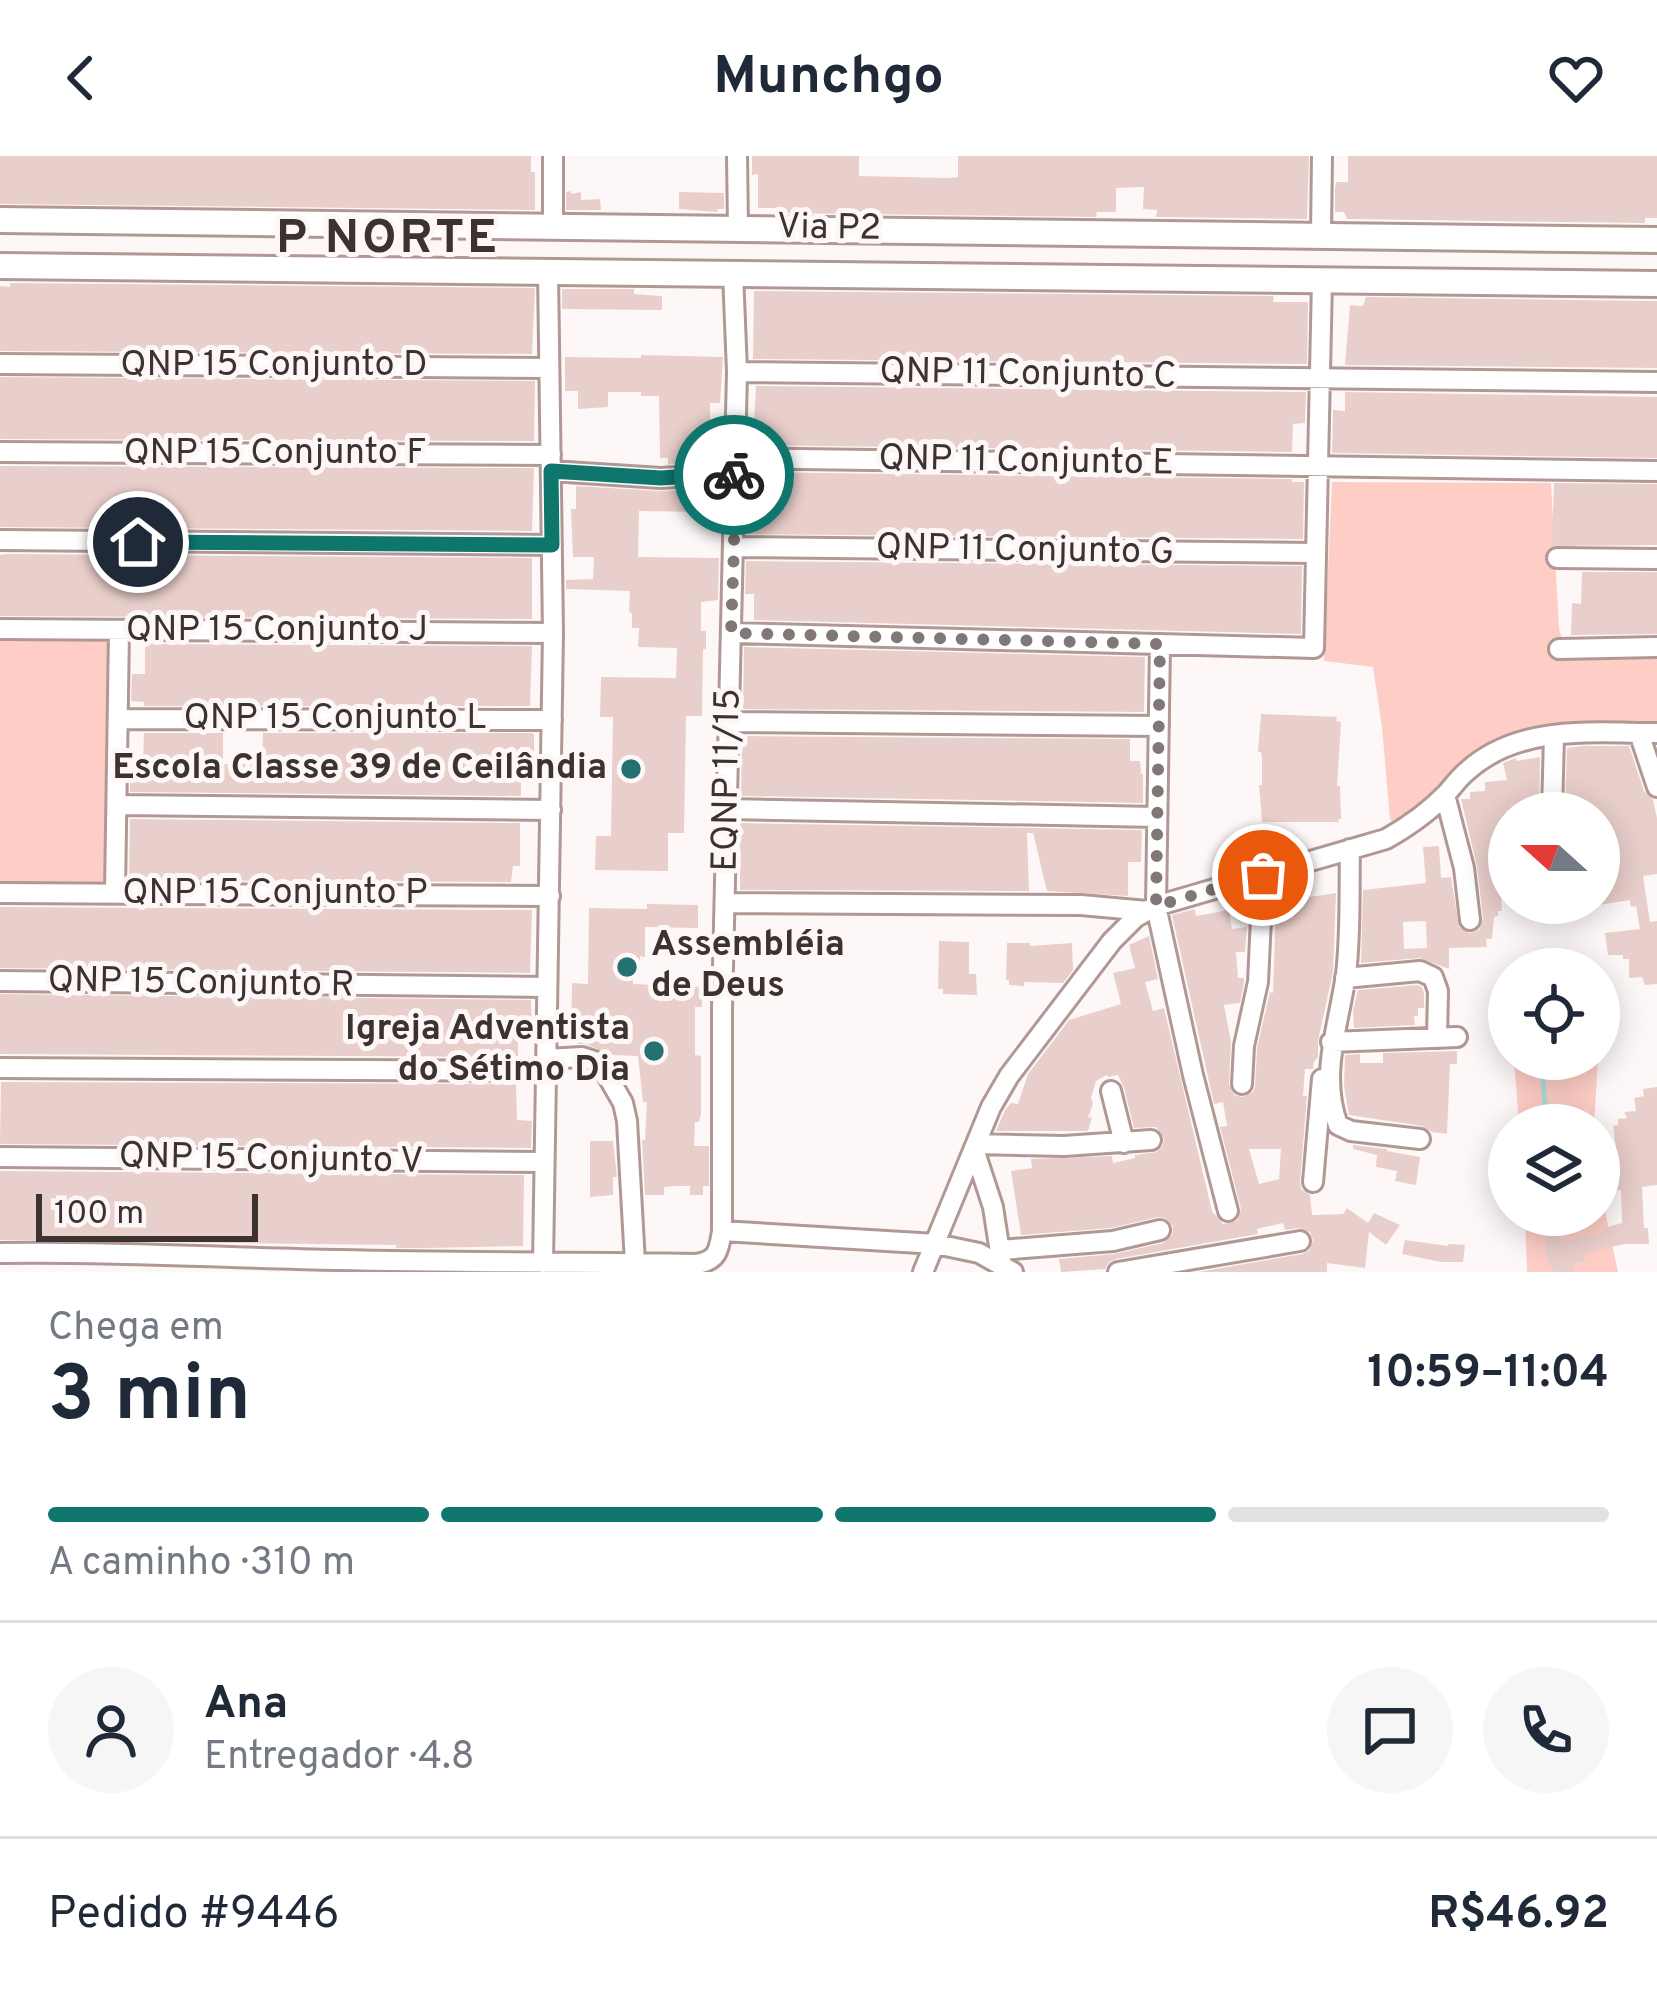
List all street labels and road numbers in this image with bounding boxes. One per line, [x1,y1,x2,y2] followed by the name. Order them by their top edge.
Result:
[776,205,882,253] street label: Via P2
[120,343,428,389] street label: QNP 15 Conjunto D
[879,349,1177,401] street label: QNP 11 Conjunto C
[124,431,427,477] street label: QNP 15 Conjunto F
[878,436,1174,488] street label: QNP 11 Conjunto E
[875,525,1175,577] street label: QNP 11 Conjunto G
[126,608,428,654] street label: QNP 15 Conjunto J
[703,688,753,872] street label: EQNP 11/15
[184,696,486,742] street label: QNP 15 Conjunto L
[122,871,428,917] street label: QNP 15 Conjunto P
[47,958,355,1010] street label: QNP 15 Conjunto R
[118,1134,424,1186] street label: QNP 15 Conjunto V

